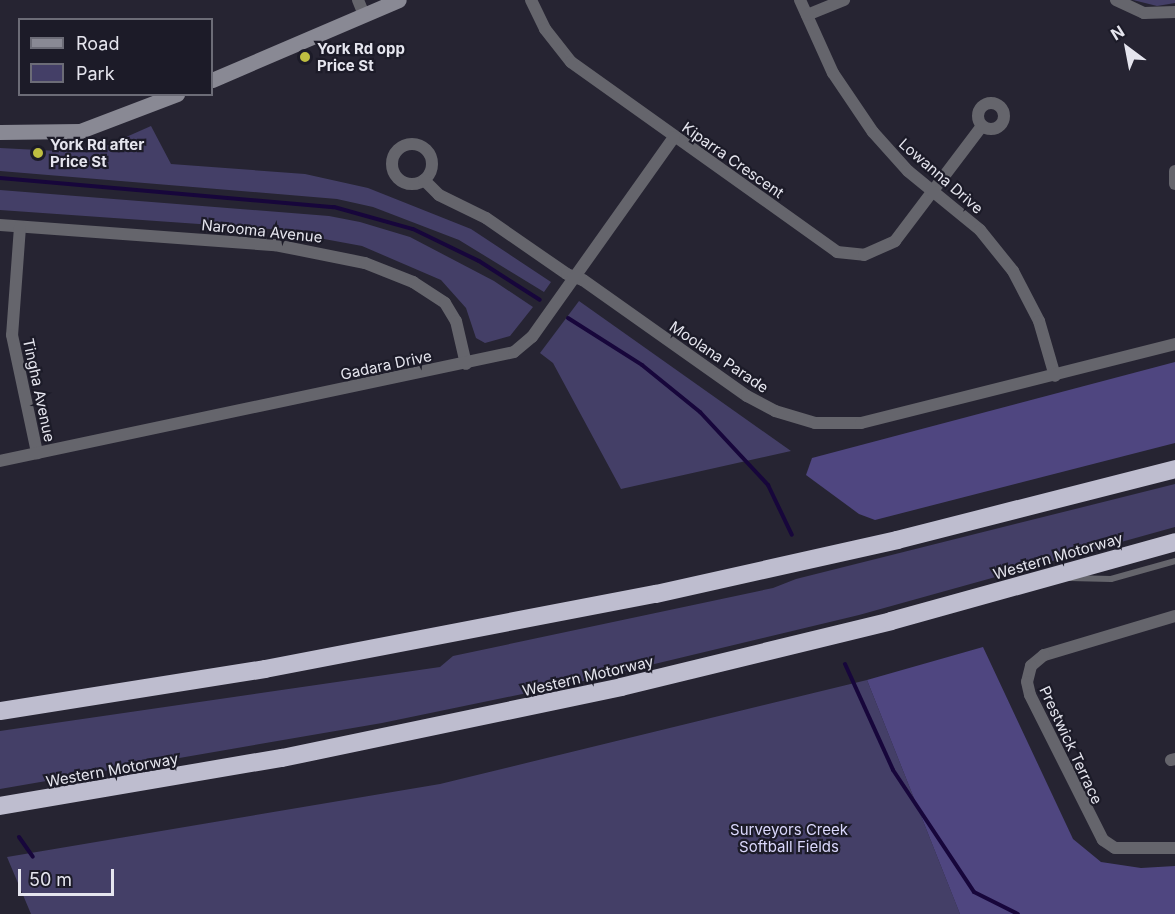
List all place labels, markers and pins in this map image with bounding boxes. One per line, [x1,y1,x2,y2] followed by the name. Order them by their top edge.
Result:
[317,39,405,74] place label: York Rd opp Price St
[298,50,312,64] marker: York Rd opp Price St
[50,135,144,170] place label: York Rd after Price St
[31,146,45,160] marker: York Rd after Price St

